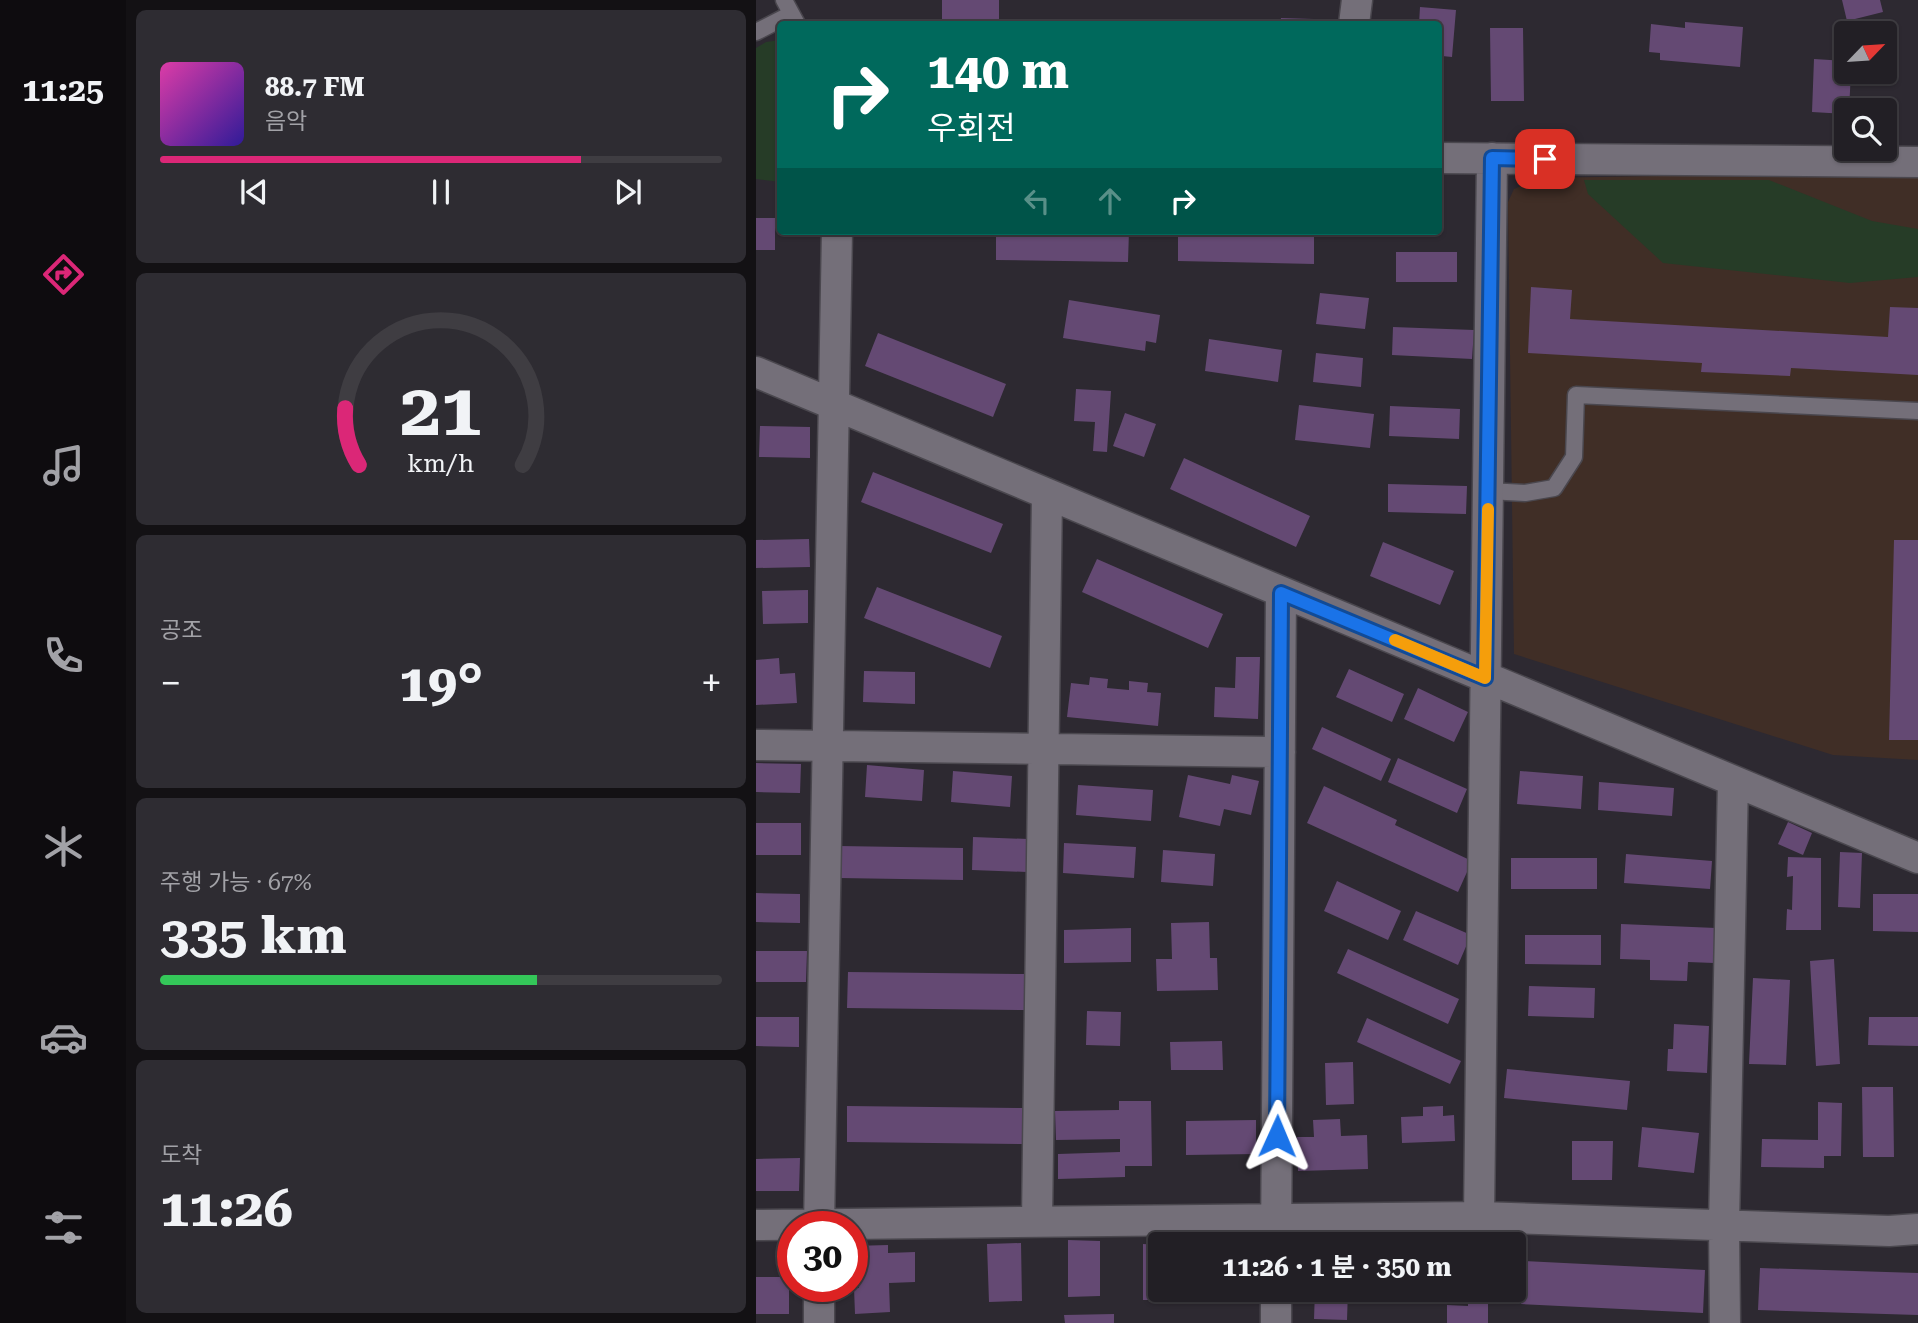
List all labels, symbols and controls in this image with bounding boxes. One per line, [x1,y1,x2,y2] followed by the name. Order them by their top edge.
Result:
[1834,21,1897,84] north arrow
[1834,21,1897,161] map controls
[927,43,1069,100] text: 140 m
[812,49,903,140] icon: right
[22,71,104,109] text: 11:25
[265,72,365,102] text: 88.7 FM
[1834,98,1897,161] button: search
[265,108,307,135] text: 음악
[927,109,1015,147] text: 우회전
[1515,129,1575,189] pin
[1526,140,1564,178] icon: arrive
[235,173,273,211] icon: previous
[422,173,460,211] icon: pause
[609,173,647,211] icon: next
[1018,182,1056,220] icon: left
[1091,182,1129,220] icon: ahead
[1164,182,1202,220] icon: right
[39,250,88,299] icon: directions
[400,368,482,453] text: 21
[39,441,88,490] icon: music
[408,449,474,478] text: km/h
[160,617,202,644] text: 공조
[39,631,88,680] icon: phone
[399,653,483,714] text: 19°
[160,661,181,705] text: −
[701,661,722,705] text: +
[39,822,88,871] icon: climate
[160,869,312,896] text: 주행 가능 · 67%
[160,905,347,966] text: 335 km
[39,1013,88,1062] icon: car
[1240,1099,1314,1173] position arrow
[160,1142,202,1169] text: 도착
[160,1178,293,1239] text: 11:26
[39,1203,88,1252] icon: filters
[777,1211,868,1302] speed limit sign: 30
[1222,1252,1452,1282] text: 11:26 · 1 분 · 350 m

